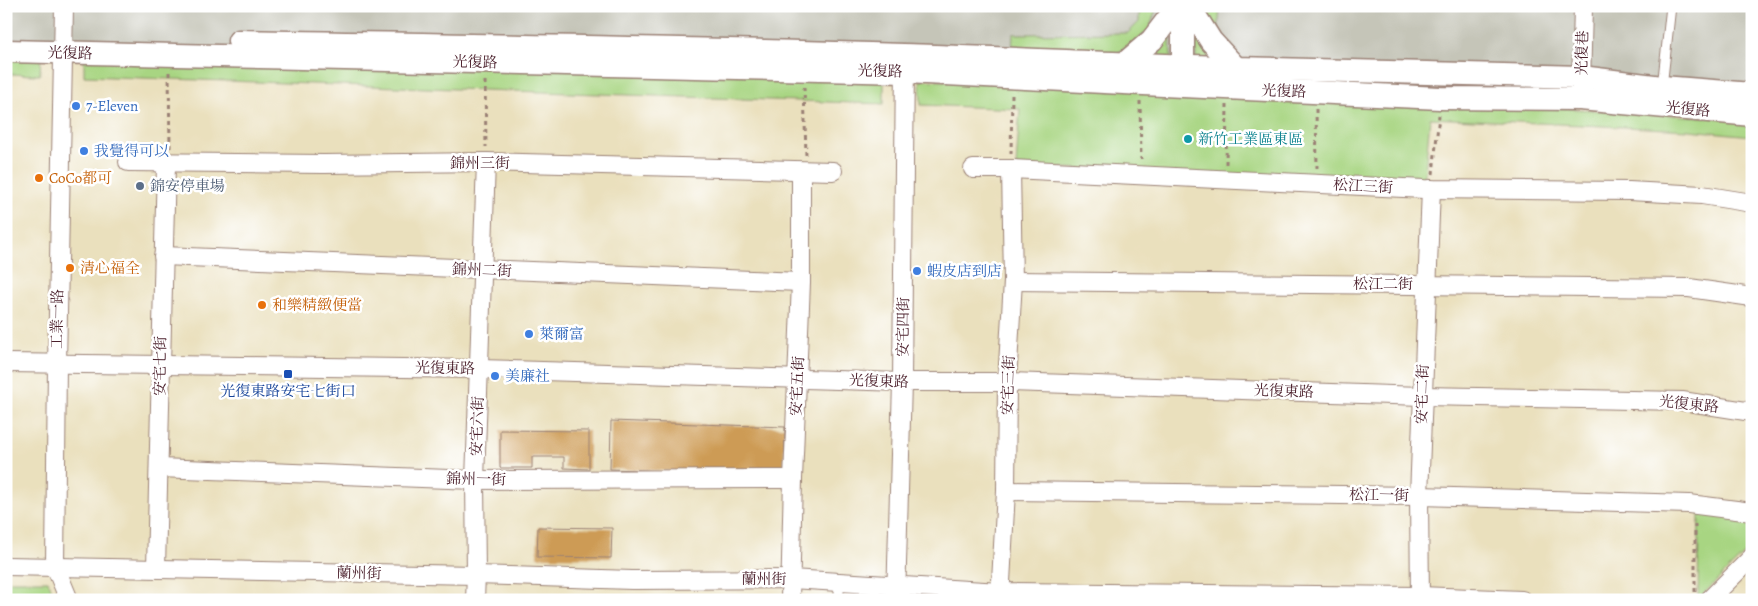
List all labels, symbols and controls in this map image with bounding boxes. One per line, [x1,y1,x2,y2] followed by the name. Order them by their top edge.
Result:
[1572,30,1592,76] street label: 光復巷
[47,43,93,63] street label: 光復路
[452,52,498,72] street label: 光復路
[857,61,903,81] street label: 光復路
[1261,80,1307,102] street label: 光復路
[86,96,138,116] place label: 7-Eleven
[1665,97,1711,121] street label: 光復路
[70,100,82,112] marker: 7-Eleven
[1198,129,1303,149] place label: 新竹工業區東區
[1182,133,1194,145] marker: 新竹工業區東區
[94,141,169,161] place label: 我覺得可以
[78,145,90,157] marker: 我覺得可以
[450,153,510,173] street label: 錦州三街
[49,168,112,188] place label: CoCo都可
[33,172,45,184] marker: CoCo都可
[1333,174,1393,198] street label: 松江三街
[150,176,225,196] place label: 錦安停車場
[134,180,146,192] marker: 錦安停車場
[80,258,140,278] place label: 清心福全
[452,259,512,281] street label: 錦州二街
[927,261,1002,281] place label: 蝦皮店到店
[64,262,76,274] marker: 清心福全
[911,265,923,277] marker: 蝦皮店到店
[1353,274,1413,294] street label: 松江二街
[46,289,68,349] street label: 工業一路
[272,295,362,315] place label: 和樂精緻便當
[892,297,914,357] street label: 安宅四街
[256,299,268,311] marker: 和樂精緻便當
[539,324,584,344] place label: 萊爾富
[523,328,535,340] marker: 萊爾富
[149,336,171,396] street label: 安宅七街
[997,355,1019,415] street label: 安宅三街
[785,356,809,416] street label: 安宅五街
[415,357,475,379] street label: 光復東路
[1411,364,1433,424] street label: 安宅二街
[505,366,550,386] place label: 美廉社
[282,368,294,380] marker: 光復東路安宅七街口
[489,370,501,382] marker: 美廉社
[849,370,909,392] street label: 光復東路
[1254,380,1314,402] street label: 光復東路
[220,381,356,401] place label: 光復東路安宅七街口
[1658,391,1720,417] street label: 光復東路
[466,396,488,456] street label: 安宅六街
[446,468,506,490] street label: 錦州一街
[1349,484,1409,506] street label: 松江一街
[336,563,382,583] street label: 蘭州街
[741,569,787,589] street label: 蘭州街

